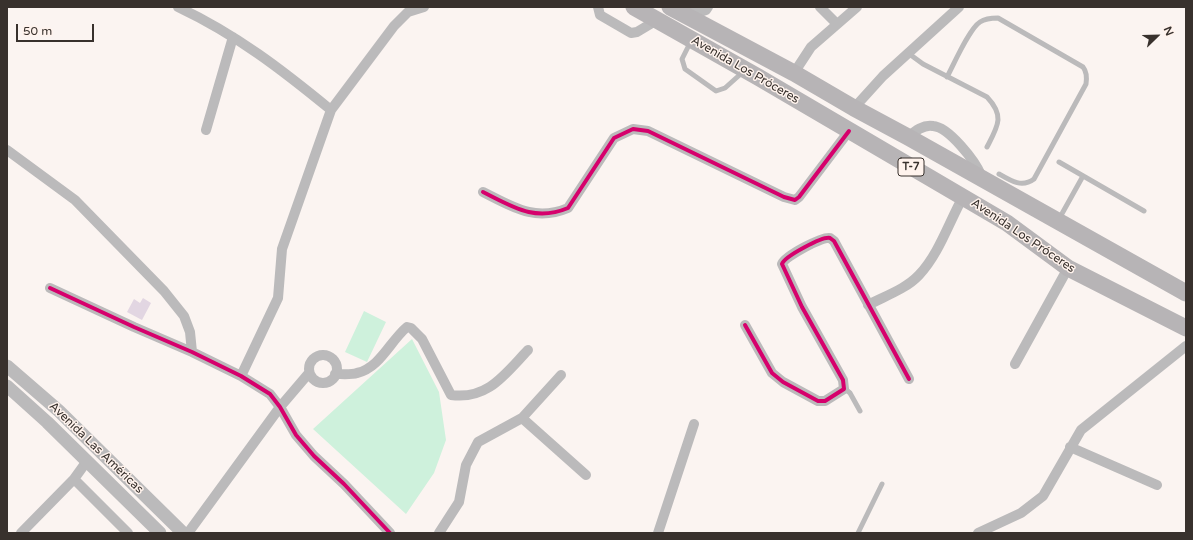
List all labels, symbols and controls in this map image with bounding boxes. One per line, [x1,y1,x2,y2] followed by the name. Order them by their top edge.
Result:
[18,16,96,42] scale bar
[1137,16,1177,56] north arrow
[23,24,52,38] text: 50 m
[1161,25,1176,38] text: N
[688,33,802,107] street label: Avenida Los Próceres
[898,158,924,176] road number: T-7
[968,196,1078,276] street label: Avenida Los Próceres
[46,399,146,497] street label: Avenida Las Américas

